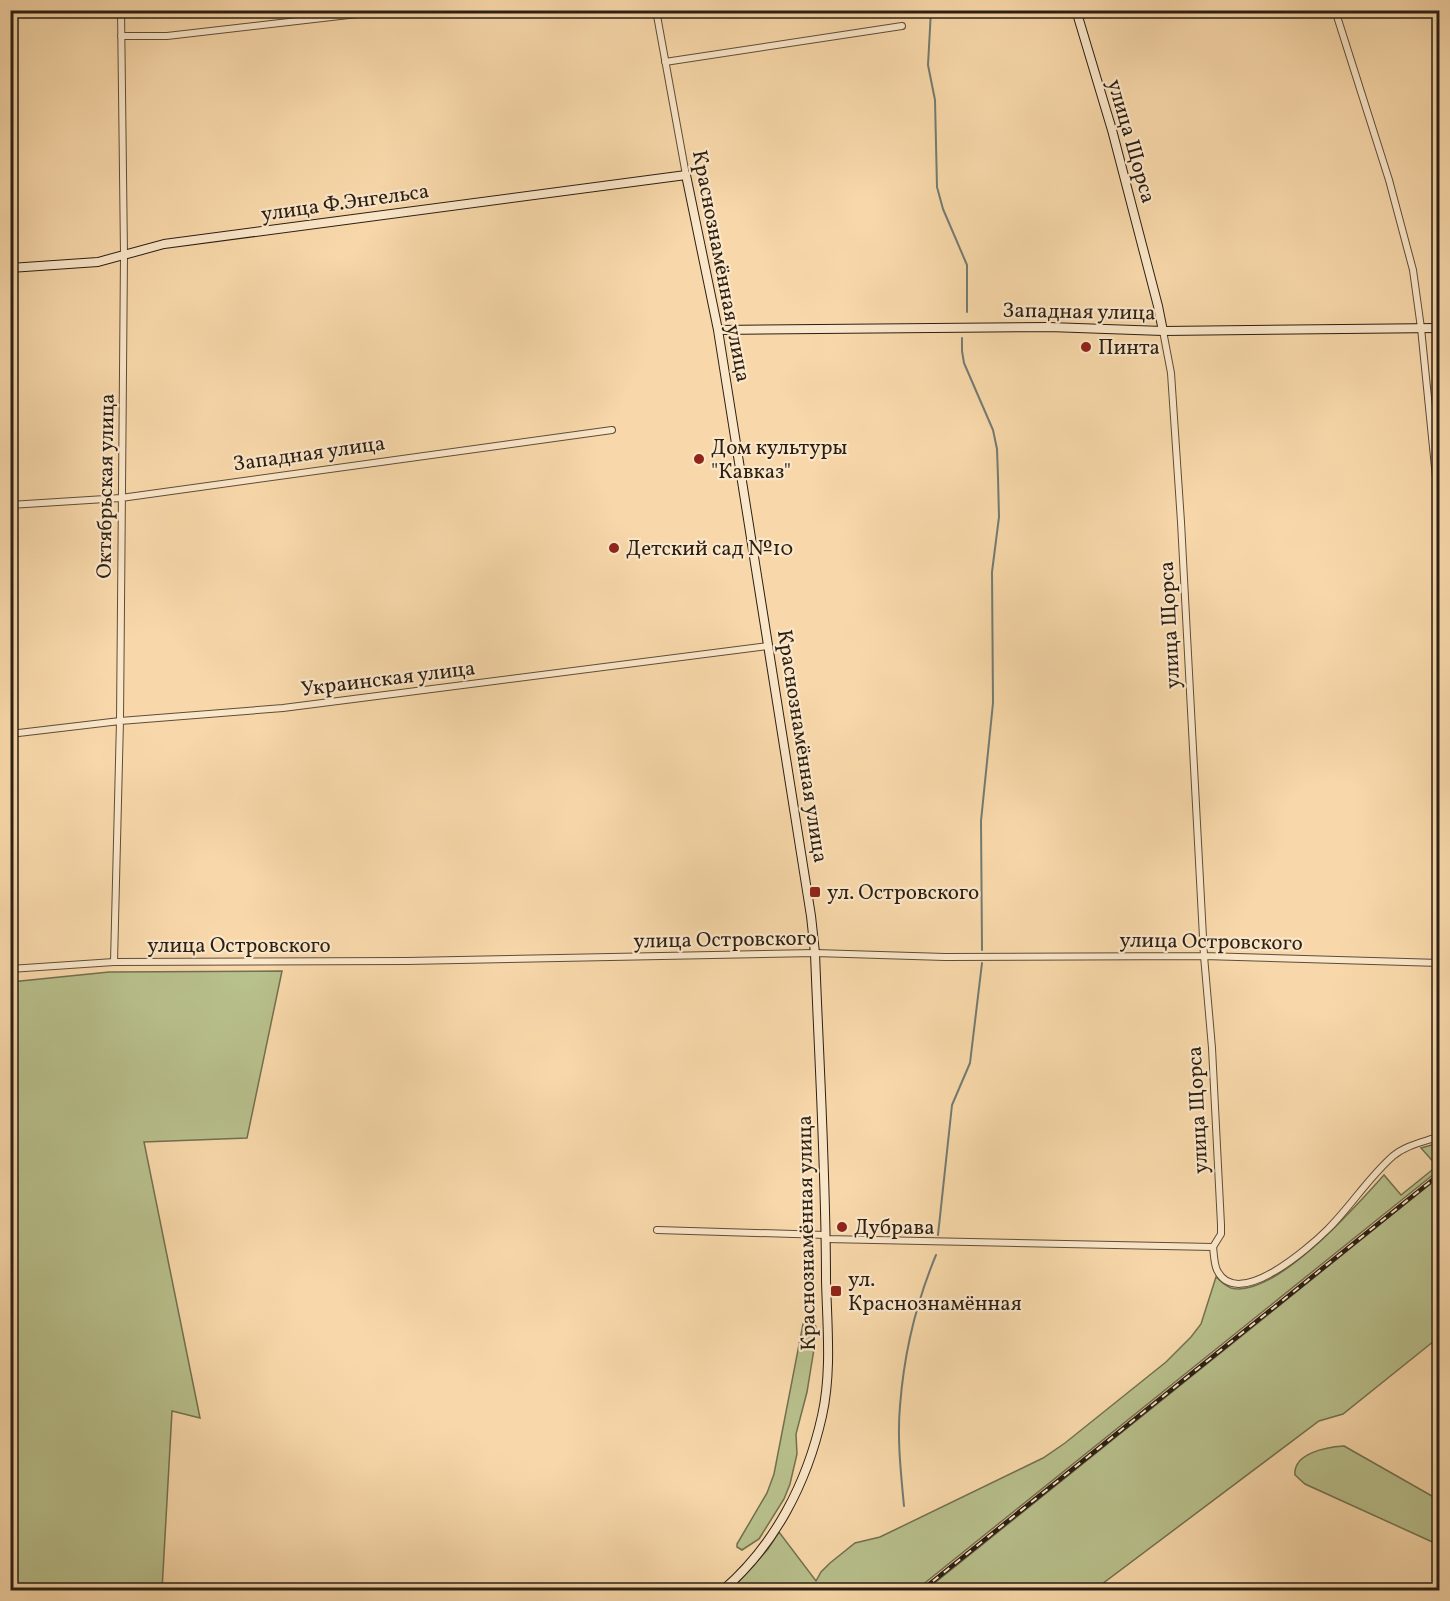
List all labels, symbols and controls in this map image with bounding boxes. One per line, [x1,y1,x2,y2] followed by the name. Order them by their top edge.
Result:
[1099,76,1162,207] street label: улица Щорса
[684,148,757,385] street label: Краснознамённая улица
[259,177,431,230] street label: улица Ф.Энгельса
[1002,297,1156,328] street label: Западная улица
[1098,334,1160,363] place label: Пинта
[1079,340,1093,354] marker: Пинта
[90,393,123,579] street label: Октябрьская улица
[231,429,387,480] street label: Западная улица
[711,434,848,487] place label: Дом культуры "Кавказ"
[692,452,706,466] marker: Дом культуры "Кавказ"
[626,535,793,564] place label: Детский сад №10
[607,541,621,555] marker: Детский сад №10
[1153,560,1188,690] street label: улица Щорса
[769,628,834,865] street label: Краснознамённая улица
[299,654,477,705] street label: Украинская улица
[827,879,979,908] place label: ул. Островского
[808,885,822,899] marker: ул. Островского
[633,924,817,957] street label: улица Островского
[1119,926,1303,959] street label: улица Островского
[147,932,331,961] street label: улица Островского
[1181,1045,1216,1175] street label: улица Щорса
[791,1115,824,1351] street label: Краснознамённая улица
[854,1214,935,1243] place label: Дубрава
[835,1220,849,1234] marker: Дубрава
[848,1266,1022,1319] place label: ул. Краснознамённая
[829,1284,843,1298] marker: ул. Краснознамённая

